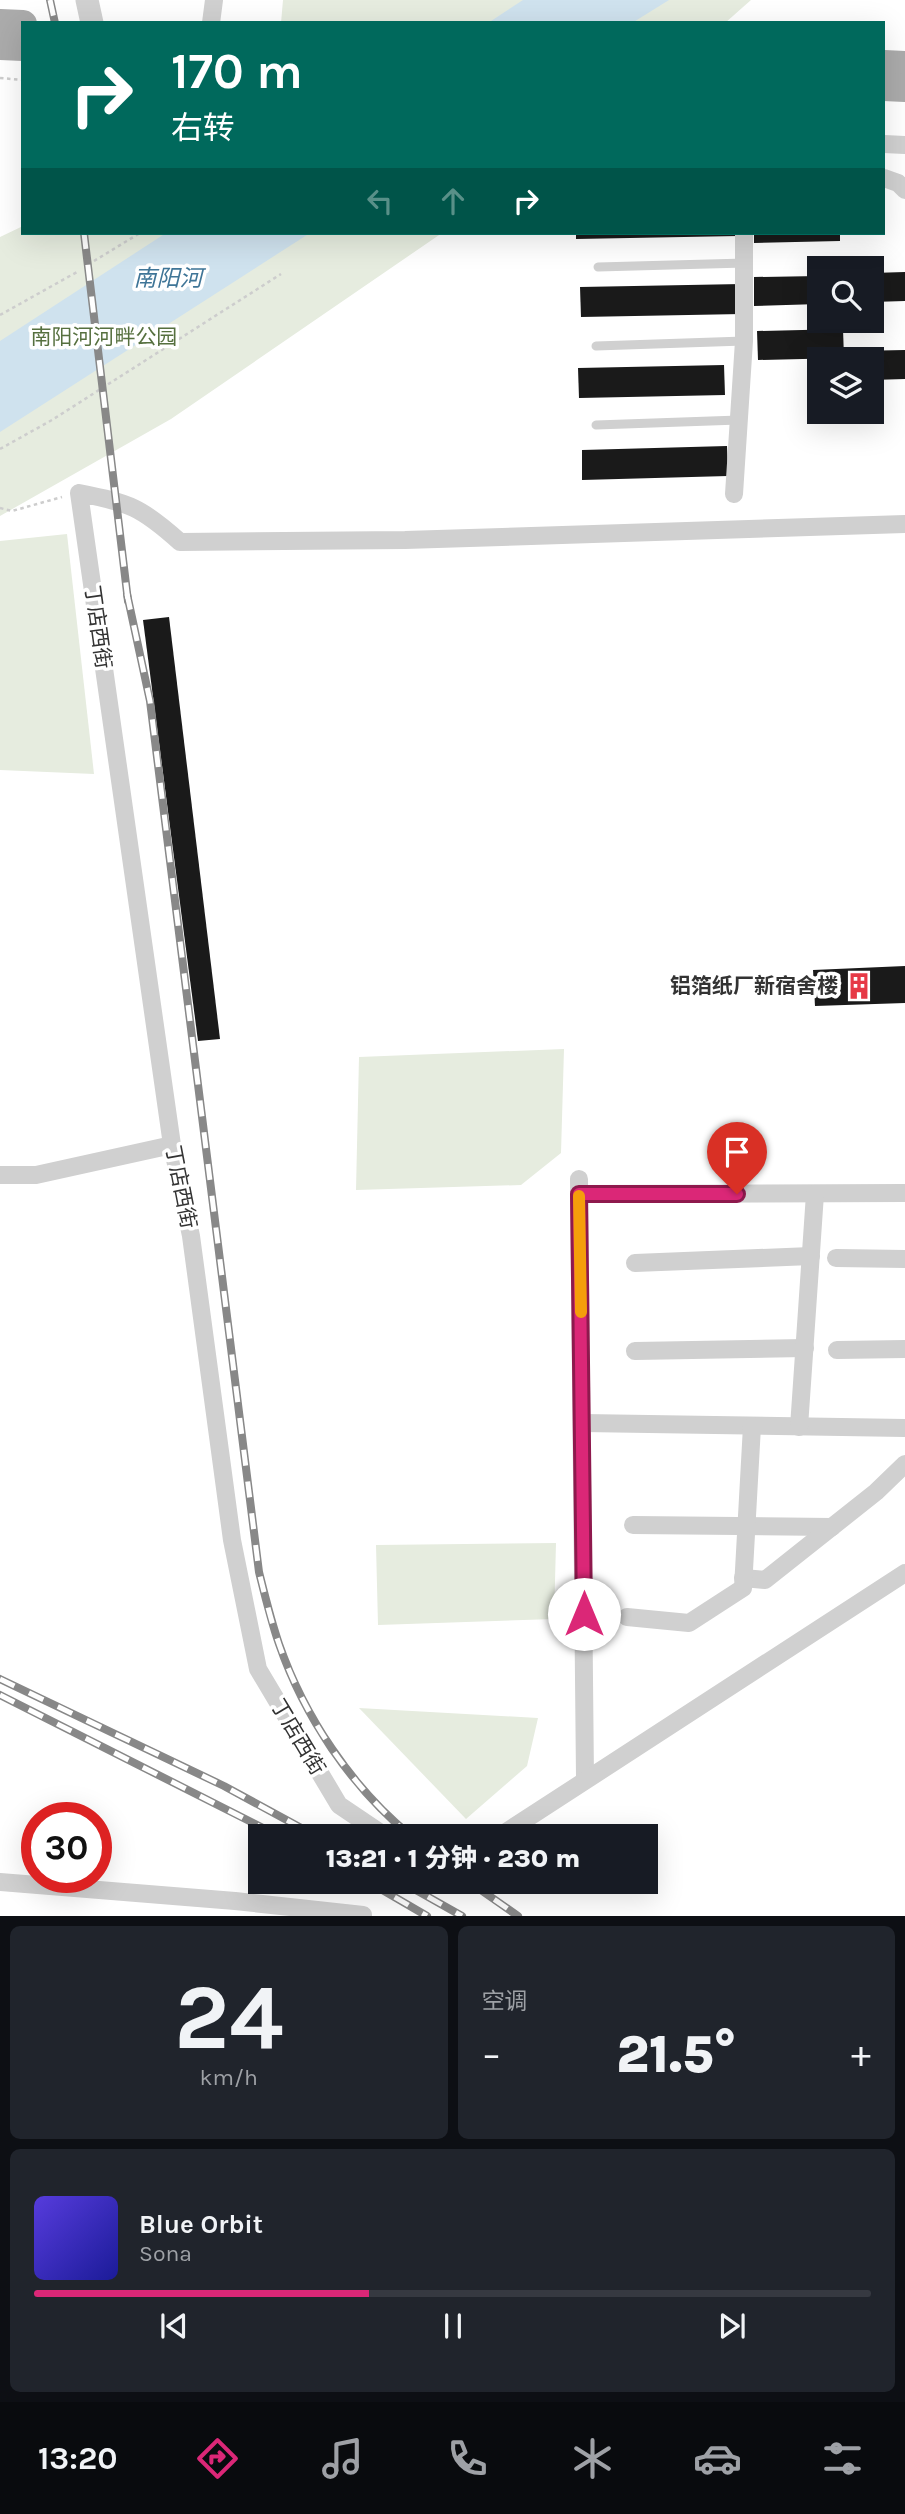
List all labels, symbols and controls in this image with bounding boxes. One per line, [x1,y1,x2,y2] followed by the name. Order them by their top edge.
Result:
[171,43,303,100] text: 170 m
[56,49,147,140] icon: right
[171,110,235,147] text: 右转
[361,182,399,220] icon: left
[434,182,472,220] icon: ahead
[507,182,545,220] icon: right
[807,256,884,424] map controls
[807,256,884,333] button: search
[134,265,207,292] water label: 南阳河
[31,325,178,349] park label: 南阳河河畔公园
[807,347,884,424] button: layers
[80,584,116,670] street label: 丁店西街
[844,971,874,1001] building icon: 铝箔纸厂新宿舍楼
[670,974,838,998] place label: 铝箔纸厂新宿舍楼
[707,1122,767,1194] pin
[718,1133,756,1171] icon: arrive
[161,1143,201,1231] street label: 丁店西街
[547,1577,621,1651] position arrow
[266,1695,330,1779] street label: 丁店西街
[21,1802,112,1893] speed limit sign: 30
[326,1843,580,1874] text: 13:21 · 1 分钟 · 230 m
[174,1965,283,2071] text: 24
[482,1988,528,2015] text: 空调
[616,2024,736,2085] text: 21.5°
[482,2032,501,2077] text: −
[851,2032,871,2077] text: +
[200,2064,258,2091] text: km/h
[139,2209,263,2240] text: Blue Orbit
[139,2240,192,2267] text: Sona
[155,2307,193,2345] icon: previous
[434,2307,472,2345] icon: pause
[713,2307,751,2345] icon: next
[193,2434,242,2483] icon: directions
[318,2434,367,2483] icon: music
[443,2434,492,2483] icon: phone
[568,2434,617,2483] icon: climate
[693,2434,742,2483] icon: car
[818,2434,867,2483] icon: filters
[38,2440,118,2477] text: 13:20

